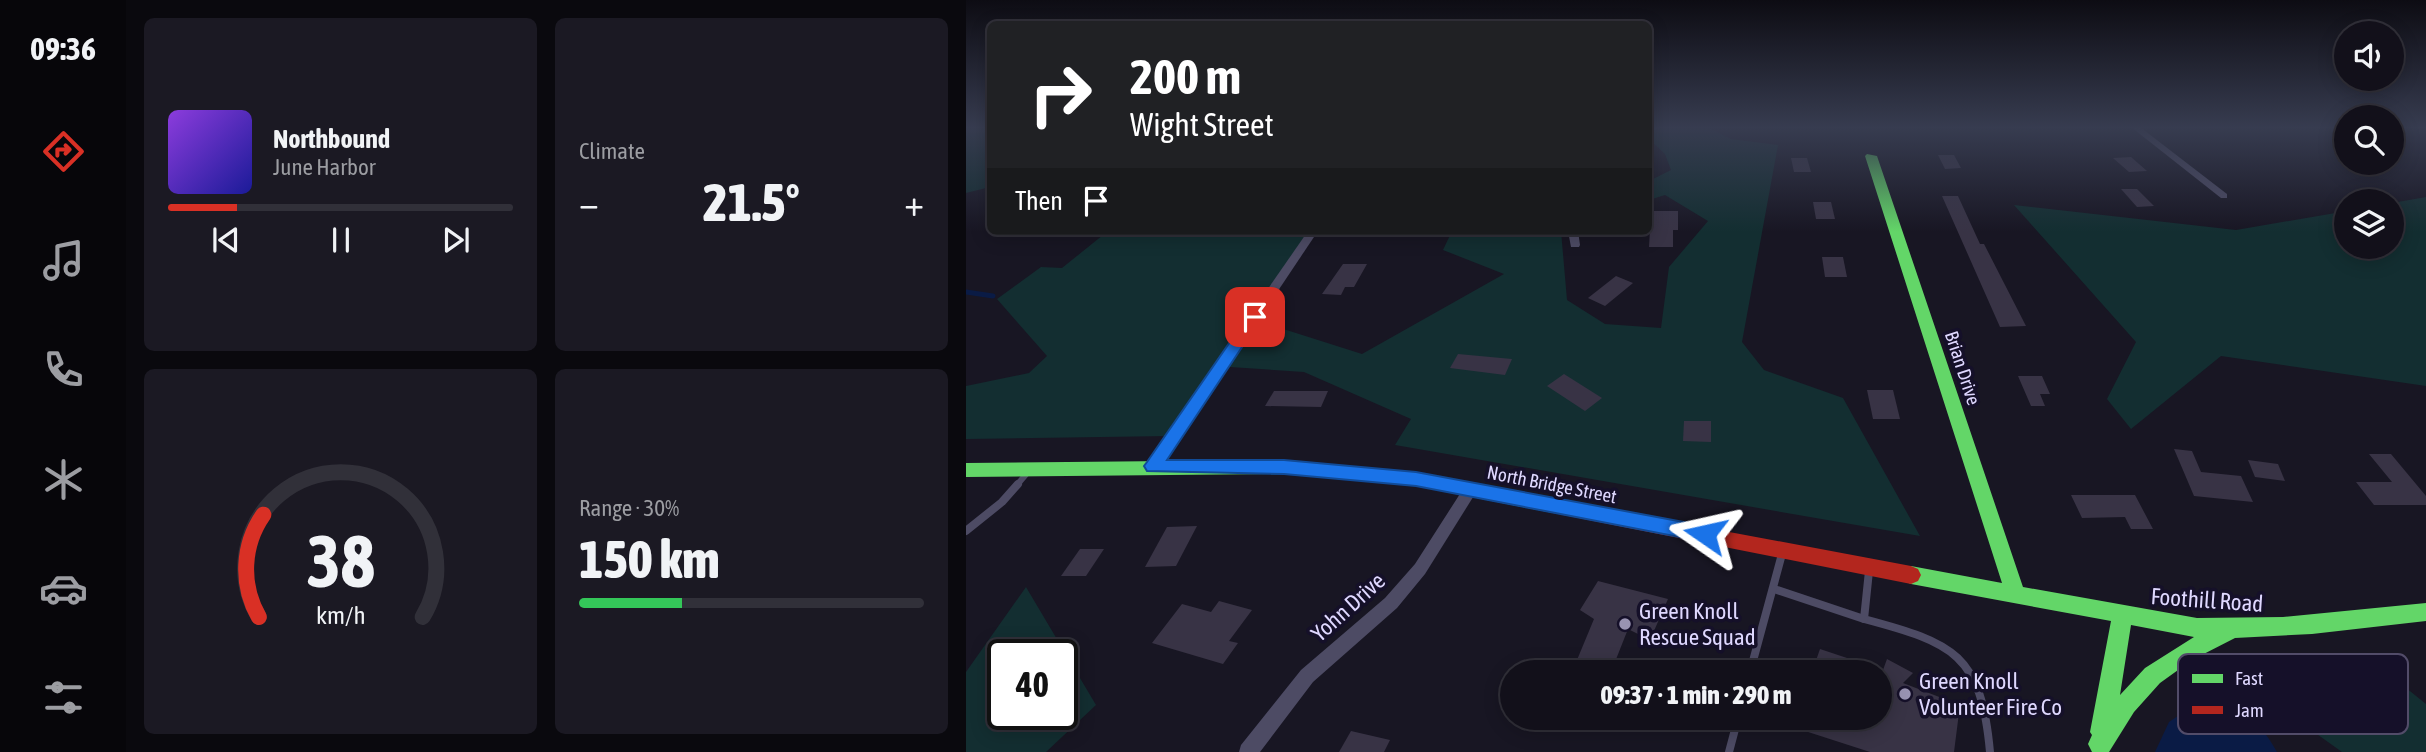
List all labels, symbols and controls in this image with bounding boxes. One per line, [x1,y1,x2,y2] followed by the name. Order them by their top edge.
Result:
[2334,21,2404,259] map controls
[2334,21,2404,91] button: sound
[30,30,96,67] text: 09:36
[1130,48,1241,104] text: 200 m
[1015,49,1106,140] icon: right
[2334,105,2404,175] button: search
[1130,106,1274,143] text: Wight Street
[273,124,390,154] text: Northbound
[39,127,88,176] icon: directions
[579,138,645,164] text: Climate
[273,154,376,180] text: June Harbor
[703,172,800,232] text: 21.5°
[579,181,599,224] text: −
[904,181,924,224] text: +
[1077,182,1115,220] icon: arrive
[1015,186,1063,216] text: Then
[2334,189,2404,259] button: layers
[207,221,245,259] icon: previous
[322,221,360,259] icon: pause
[437,221,475,259] icon: next
[39,236,88,285] icon: music
[1225,287,1285,347] pin
[1236,298,1274,336] icon: arrive
[1941,328,1985,408] street label: Brian Drive
[39,345,88,394] icon: phone
[39,455,88,504] icon: climate
[1485,461,1619,507] street label: North Bridge Street
[579,495,679,521] text: Range · 30%
[1668,497,1742,571] position arrow
[306,520,375,603] text: 38
[579,529,720,589] text: 150 km
[39,564,88,613] icon: car
[1306,567,1390,647] street label: Yohn Drive
[2150,583,2264,617] street label: Foothill Road
[1639,598,1756,650] place label: Green Knoll Rescue Squad
[316,601,365,629] text: km/h
[1617,616,1633,632] marker: Green Knoll Rescue Squad
[987,639,1078,730] speed limit sign: 40
[2178,654,2408,734] legend
[2235,667,2263,689] text: Fast
[1919,668,2062,720] place label: Green Knoll Volunteer Fire Co
[39,673,88,722] icon: filters
[1601,680,1791,710] text: 09:37 · 1 min · 290 m
[1897,686,1913,702] marker: Green Knoll Volunteer Fire Co
[2235,699,2264,721] text: Jam

